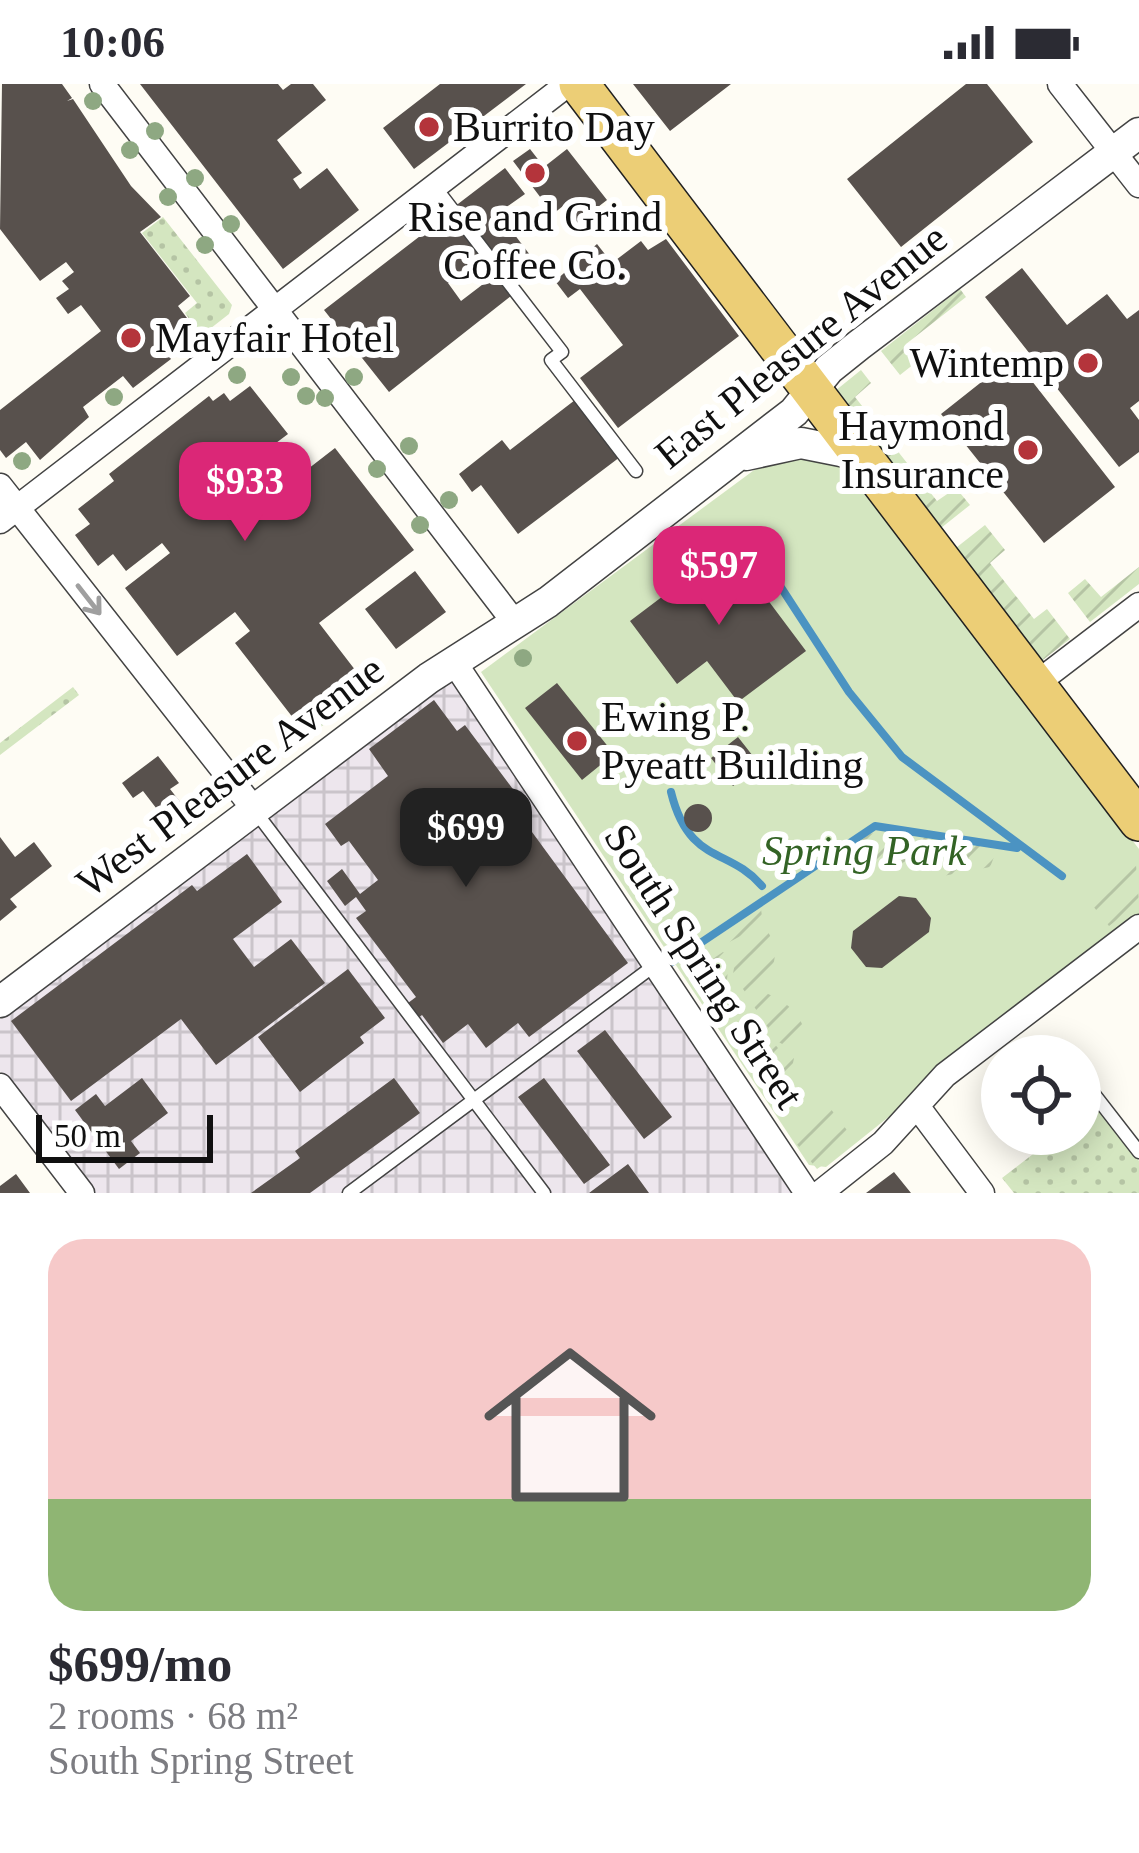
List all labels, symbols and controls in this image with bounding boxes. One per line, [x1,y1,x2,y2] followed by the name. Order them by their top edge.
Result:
[60,17,165,67] text: 10:06
[453,104,655,150] place label: Burrito Day
[416,114,442,140] marker: Burrito Day
[522,160,548,186] marker: Rise and Grind Coffee Co.
[408,194,662,288] place label: Rise and Grind Coffee Co.
[646,215,956,477] street label: East Pleasure Avenue
[155,315,394,361] place label: Mayfair Hotel
[118,325,144,351] marker: Mayfair Hotel
[909,340,1064,386] place label: Wintemp
[1075,350,1101,376] marker: Wintemp
[838,403,1004,497] place label: Haymond Insurance
[1015,437,1041,463] marker: Haymond Insurance
[174,442,316,544] pin: $933
[206,459,284,502] text: $933
[648,526,790,628] pin: $597
[680,543,758,586] text: $597
[75,583,102,615] one-way arrow
[68,646,392,906] street label: West Pleasure Avenue
[601,694,864,788] place label: Ewing P. Pyeatt Building
[564,728,590,754] marker: Ewing P. Pyeatt Building
[395,788,537,890] pin: $699
[427,805,505,848] text: $699
[595,816,813,1117] street label: South Spring Street
[762,828,967,874] park label: Spring Park
[981,1035,1101,1155] map controls
[981,1035,1101,1155] button: locate
[36,1109,213,1162] scale bar
[54,1118,121,1154] text: 50 m
[462,1317,678,1533] icon: home
[48,1636,232,1692] text: $699/mo
[48,1694,298,1737] text: 2 rooms · 68 m²
[48,1739,354,1782] text: South Spring Street

